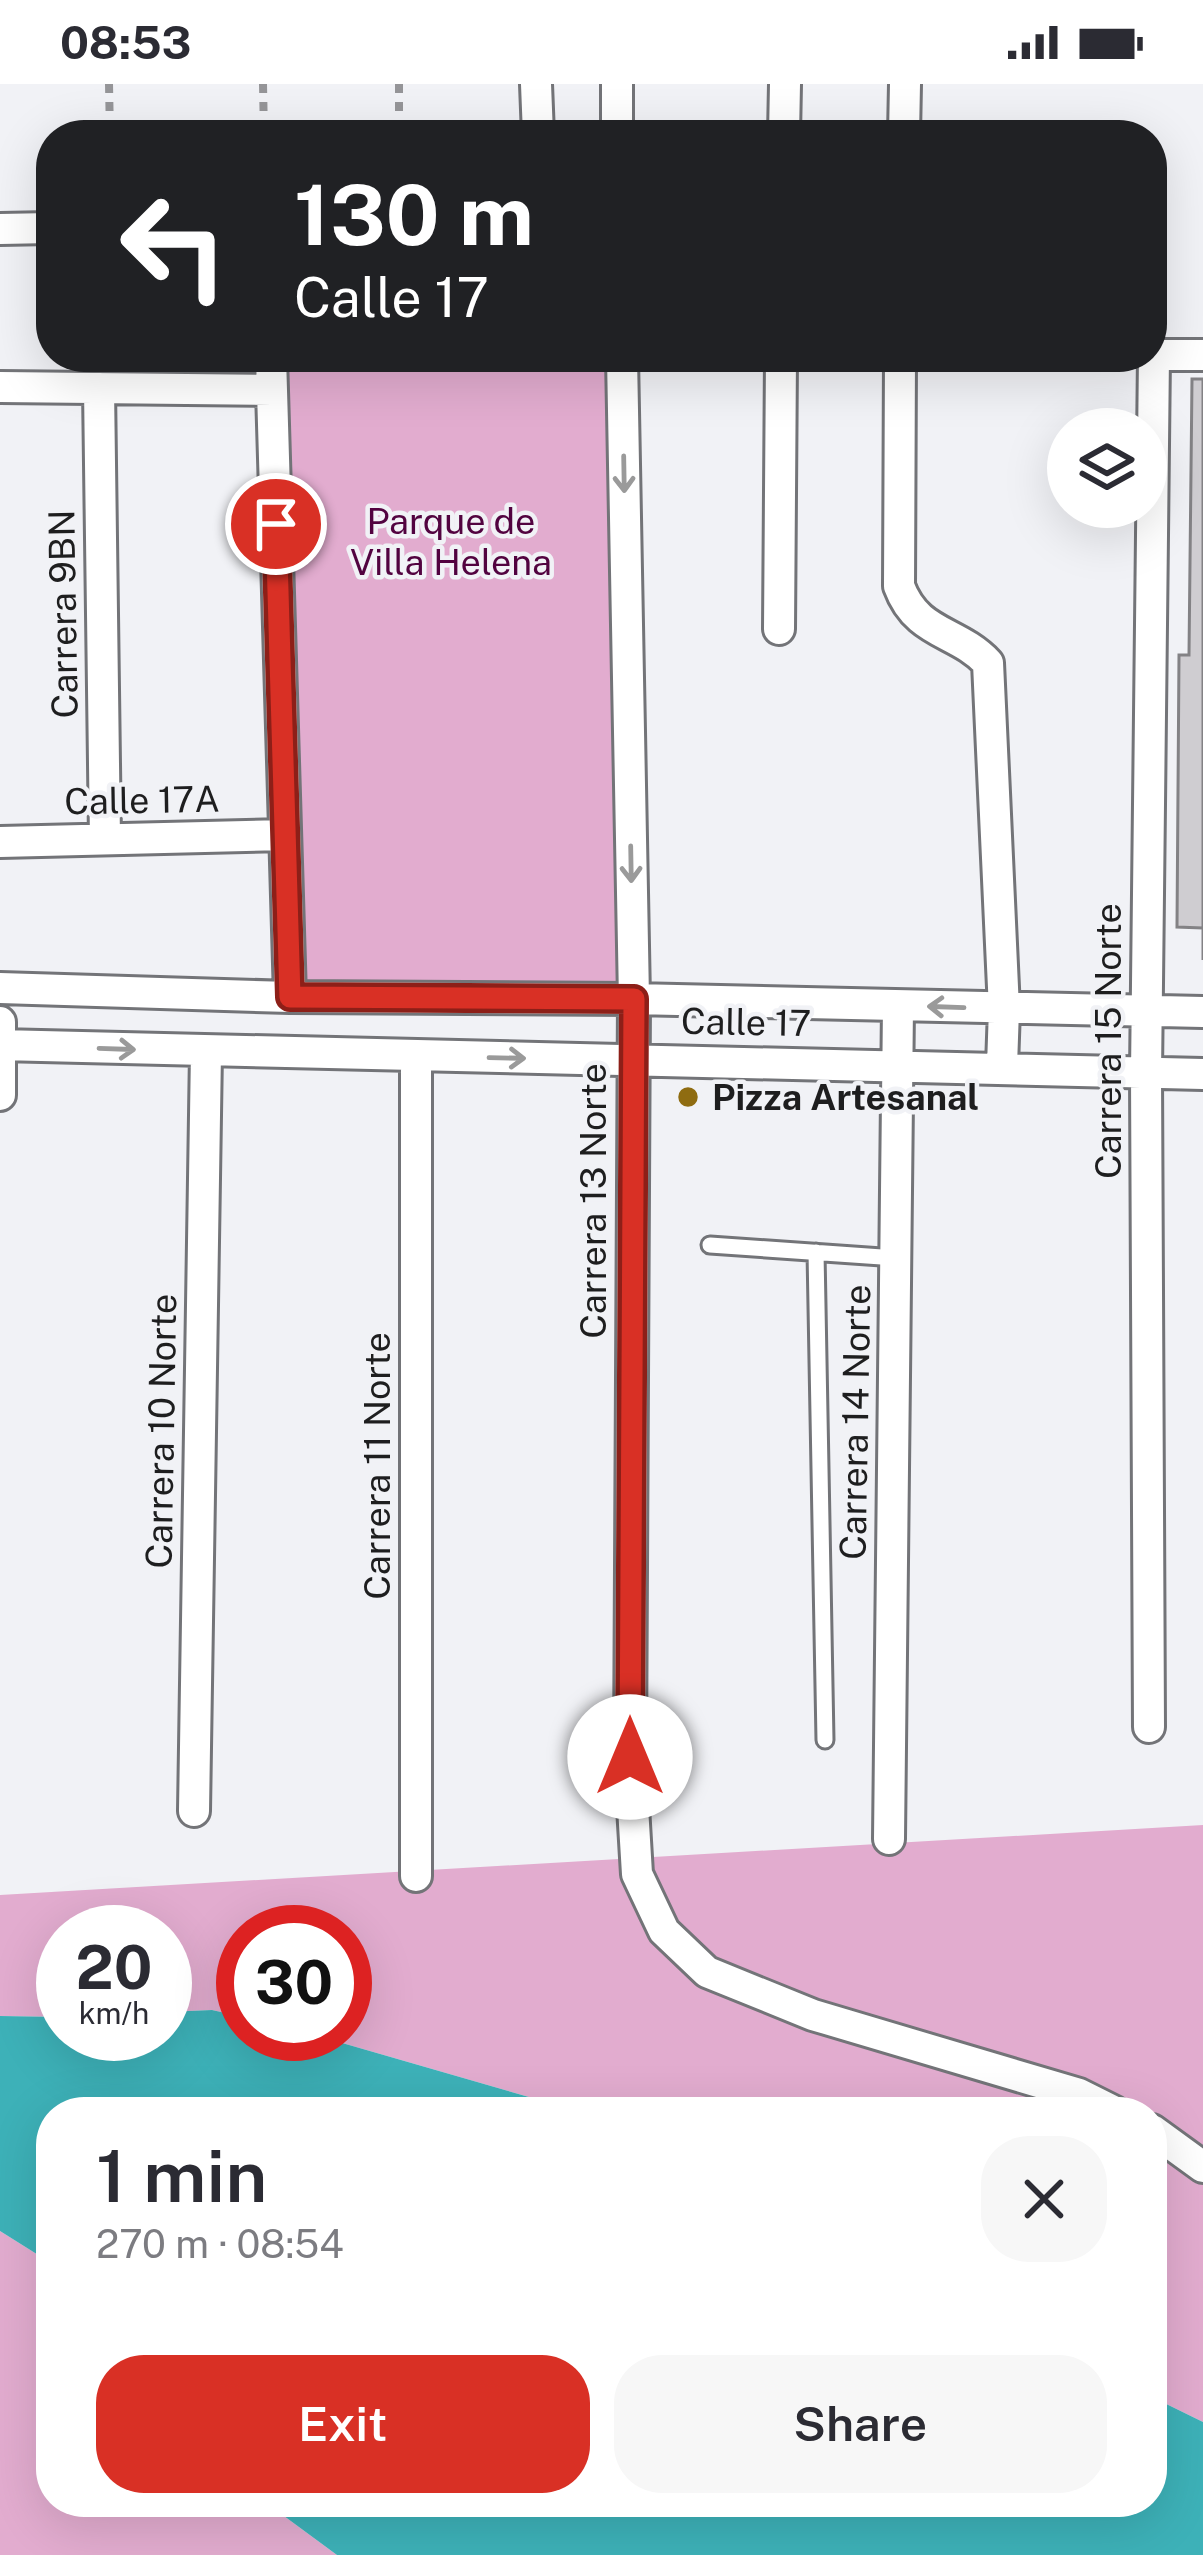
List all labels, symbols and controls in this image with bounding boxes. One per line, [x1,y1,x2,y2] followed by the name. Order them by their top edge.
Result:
[60,16,192,69] text: 08:53
[294,165,534,264] text: 130 m
[96,168,252,324] icon: left
[294,266,489,329] text: Calle 17
[1047,408,1167,528] map controls
[1047,408,1167,528] button: layers
[612,454,635,493] one-way arrow
[225,473,327,575] pin
[243,491,309,557] icon: arrive
[350,500,552,583] park label: Parque de Villa Helena
[40,509,86,719] street label: Carrera 9BN
[64,778,220,822] street label: Calle 17A
[620,844,643,883] one-way arrow
[1087,903,1129,1179] street label: Carrera 15 Norte
[927,995,966,1018] one-way arrow
[681,1000,811,1044] street label: Calle 17
[97,1038,136,1061] one-way arrow
[487,1046,526,1069] one-way arrow
[572,1063,614,1339] street label: Carrera 13 Norte
[712,1076,979,1118] place label: Pizza Artesanal
[675,1084,701,1110] marker: Pizza Artesanal
[832,1284,878,1560] street label: Carrera 14 Norte
[138,1293,184,1569] street label: Carrera 10 Norte
[356,1332,398,1600] street label: Carrera 11 Norte
[567,1694,693,1820] position arrow
[216,1905,372,2061] speed limit sign: 30
[76,1932,152,2003] text: 20
[79,1995,149,2031] text: km/h
[96,2134,267,2218] text: 1 min
[981,2136,1107,2262] button: close
[96,2221,344,2267] text: 270 m · 08:54
[96,2355,590,2493] button: Exit
[614,2355,1107,2493] button: Share

